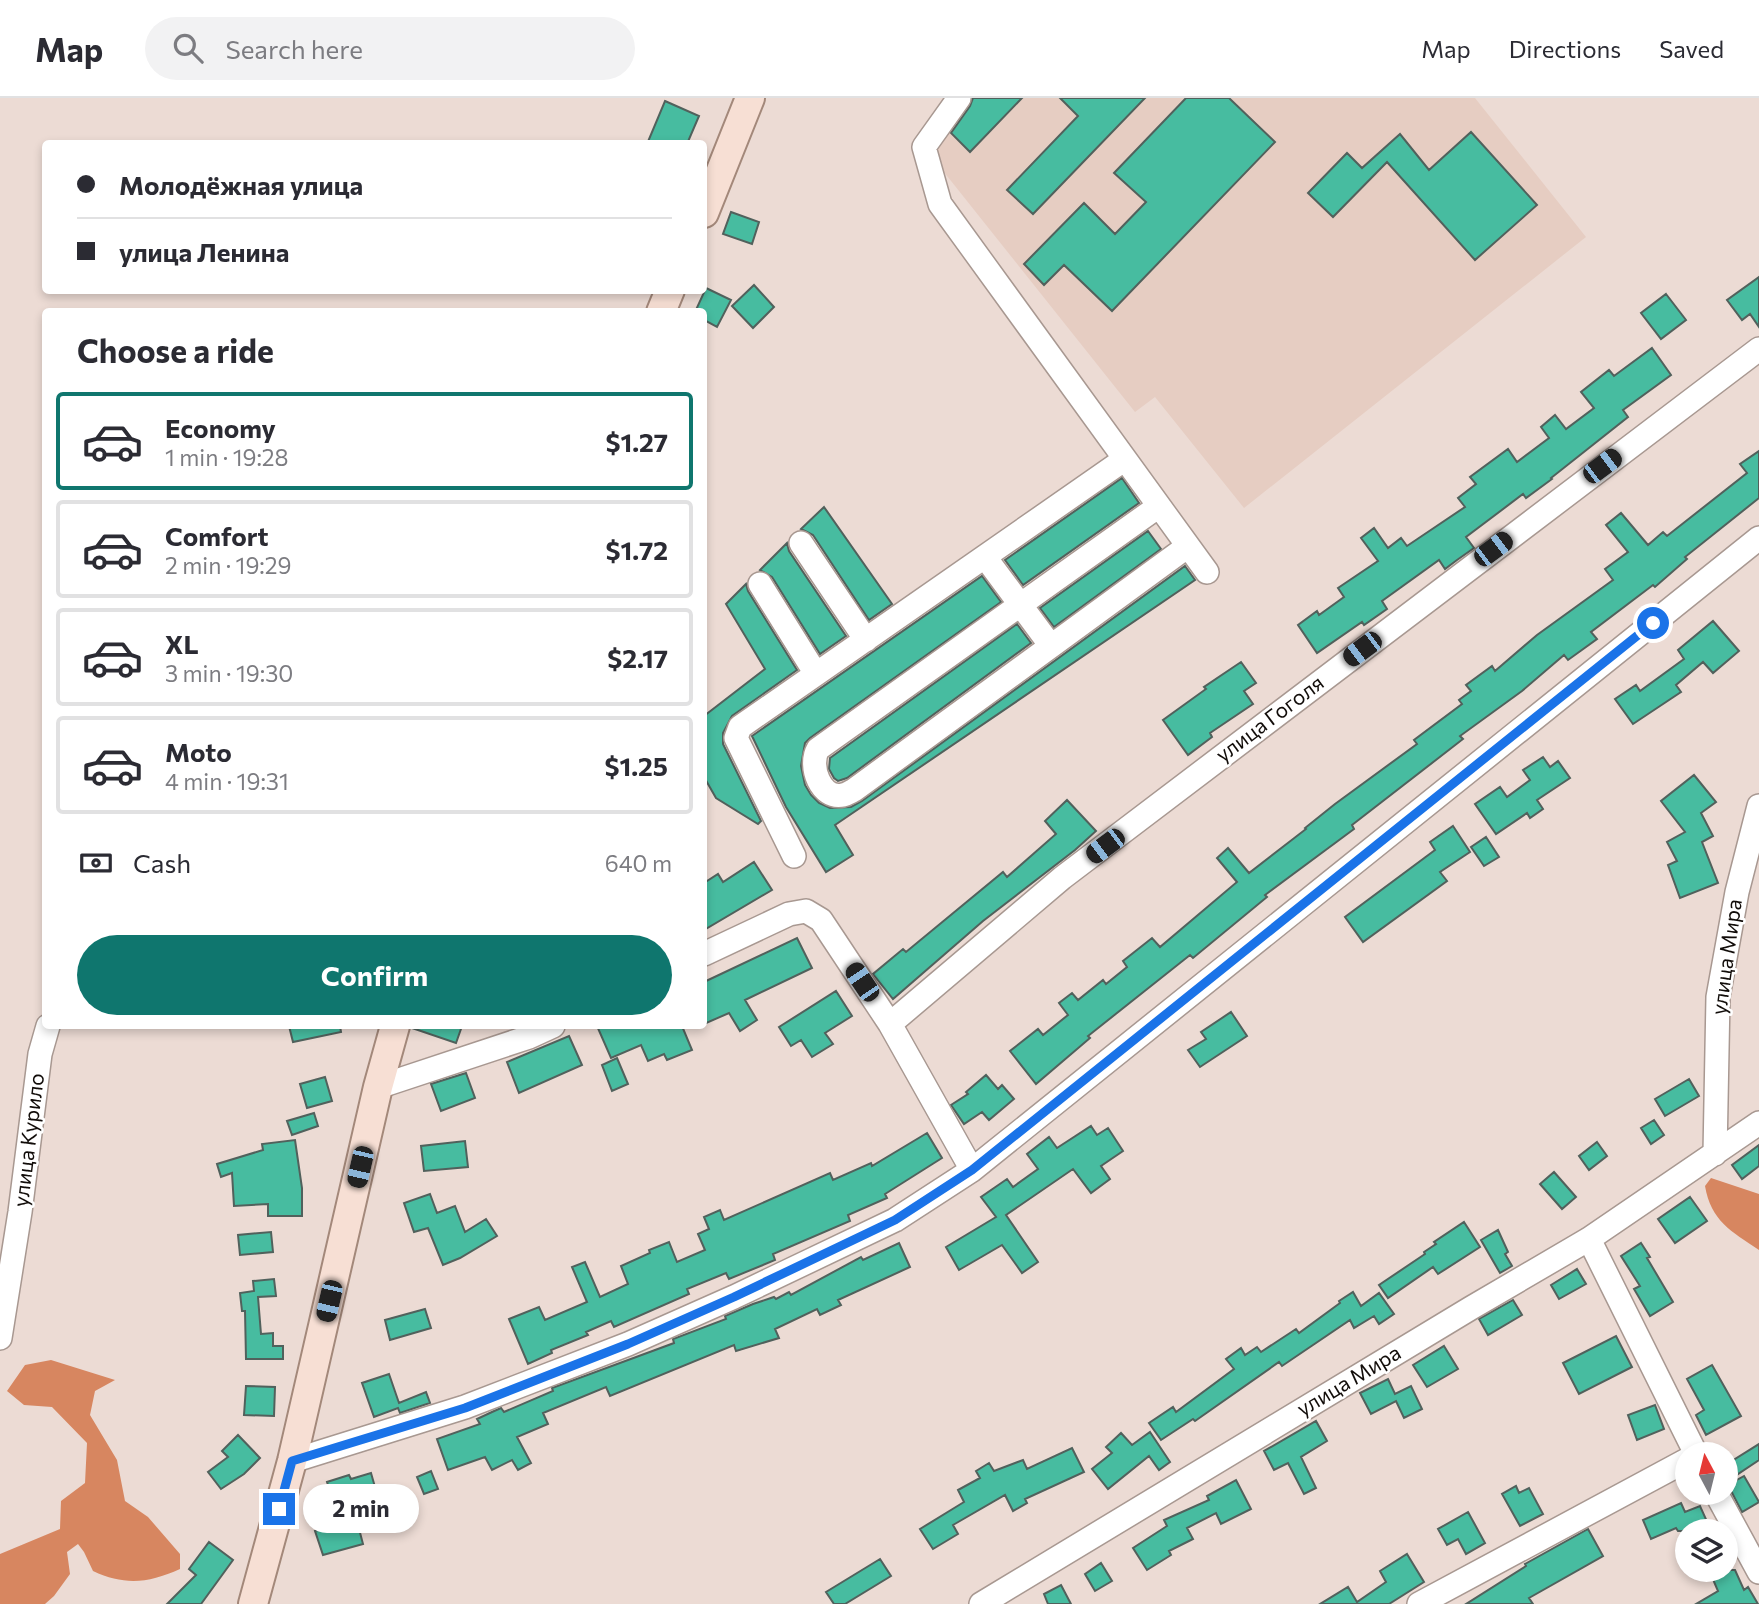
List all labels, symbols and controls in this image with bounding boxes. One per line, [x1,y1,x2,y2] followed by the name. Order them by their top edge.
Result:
[145,17,635,80] search box
[35,28,103,69] text: Map
[169,29,207,67] icon: search
[225,33,363,64] text: Search here
[1421,34,1471,63] text: Map
[1509,34,1621,63] text: Directions
[1659,34,1724,63] text: Saved
[119,169,363,200] text: Молодёжная улица
[119,236,289,267] text: улица Ленина
[77,330,274,370] text: Choose a ride
[81,410,144,473] icon: car
[165,412,276,443] text: Economy
[606,426,668,457] text: $1.27
[165,443,289,471] text: 1 min · 19:28
[1579,445,1626,487] car
[81,518,144,581] icon: car
[165,520,268,551] text: Comfort
[1470,528,1517,570] car
[606,534,668,565] text: $1.72
[165,551,291,579] text: 2 min · 19:29
[1637,607,1669,639] route start
[81,626,144,689] icon: car
[165,628,199,659] text: XL
[1339,628,1386,670] car
[607,642,668,673] text: $2.17
[165,659,293,687] text: 3 min · 19:30
[1210,669,1328,767] street label: улица Гоголя
[81,734,144,797] icon: car
[165,736,232,767] text: Moto
[604,750,668,781] text: $1.25
[165,767,289,795] text: 4 min · 19:31
[1082,825,1129,867] car
[77,844,115,882] icon: cash
[133,847,191,878] text: Cash
[605,849,672,877] text: 640 m
[1705,897,1746,1016] street label: улица Мира
[77,935,672,1015] button: Confirm
[842,959,883,1005] car
[7,1071,48,1208] street label: улица Курило
[346,1144,375,1190] car
[315,1278,344,1324] car
[1292,1339,1405,1421] street label: улица Мира
[1675,1442,1738,1505] north arrow
[1675,1442,1738,1582] map controls
[304,1484,419,1534] callout: 2 min
[263,1493,295,1525] route end
[332,1494,390,1522] text: 2 min
[1675,1519,1738,1582] button: layers

